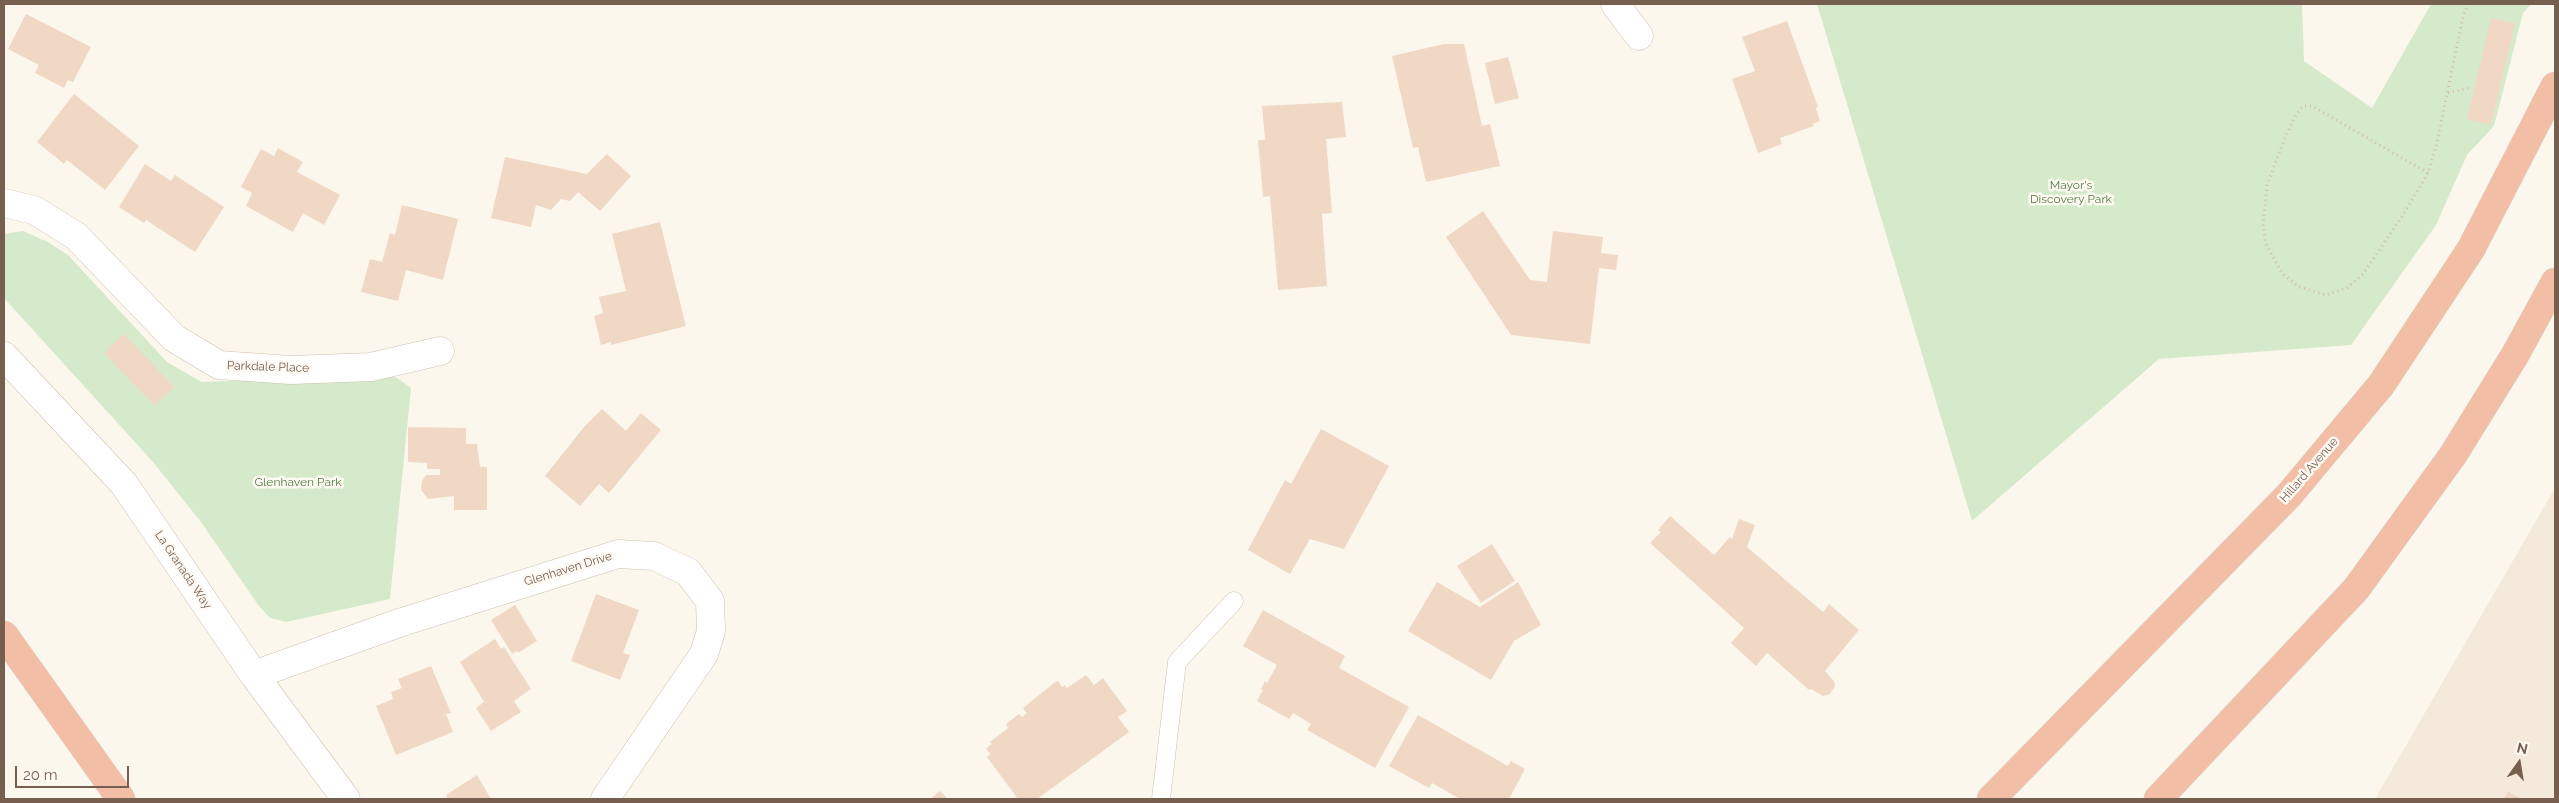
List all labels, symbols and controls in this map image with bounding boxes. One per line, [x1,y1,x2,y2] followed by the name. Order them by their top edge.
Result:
[2030,178,2112,206] park label: Mayor's Discovery Park
[227,358,309,376] street label: Parkdale Place
[2277,435,2341,505] street label: Hillard Avenue
[254,475,342,489] park label: Glenhaven Park
[152,528,214,612] street label: La Granada Way
[522,549,614,589] street label: Glenhaven Drive
[2494,738,2544,788] north arrow
[2515,739,2529,757] text: N
[18,756,131,788] scale bar
[23,766,58,784] text: 20 m

